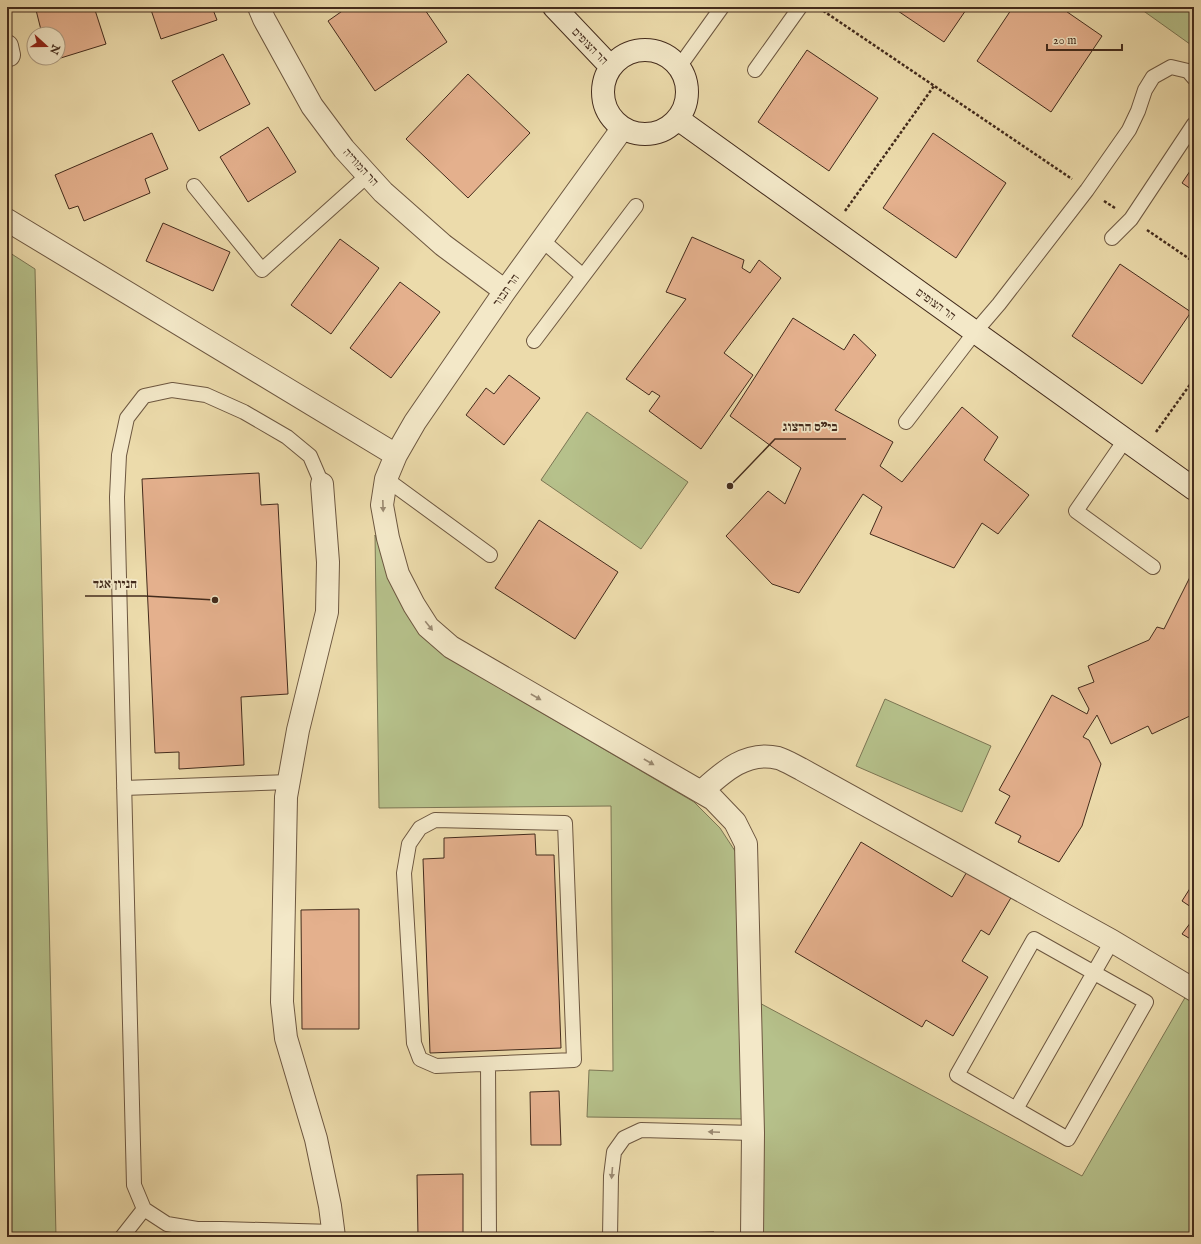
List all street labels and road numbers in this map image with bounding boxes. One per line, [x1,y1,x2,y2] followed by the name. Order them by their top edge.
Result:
[568,25,611,68] street label: הר הצופים
[340,145,382,190] street label: הר המוריה
[490,271,523,309] street label: הר תבור
[913,285,959,324] street label: הר הצופים

